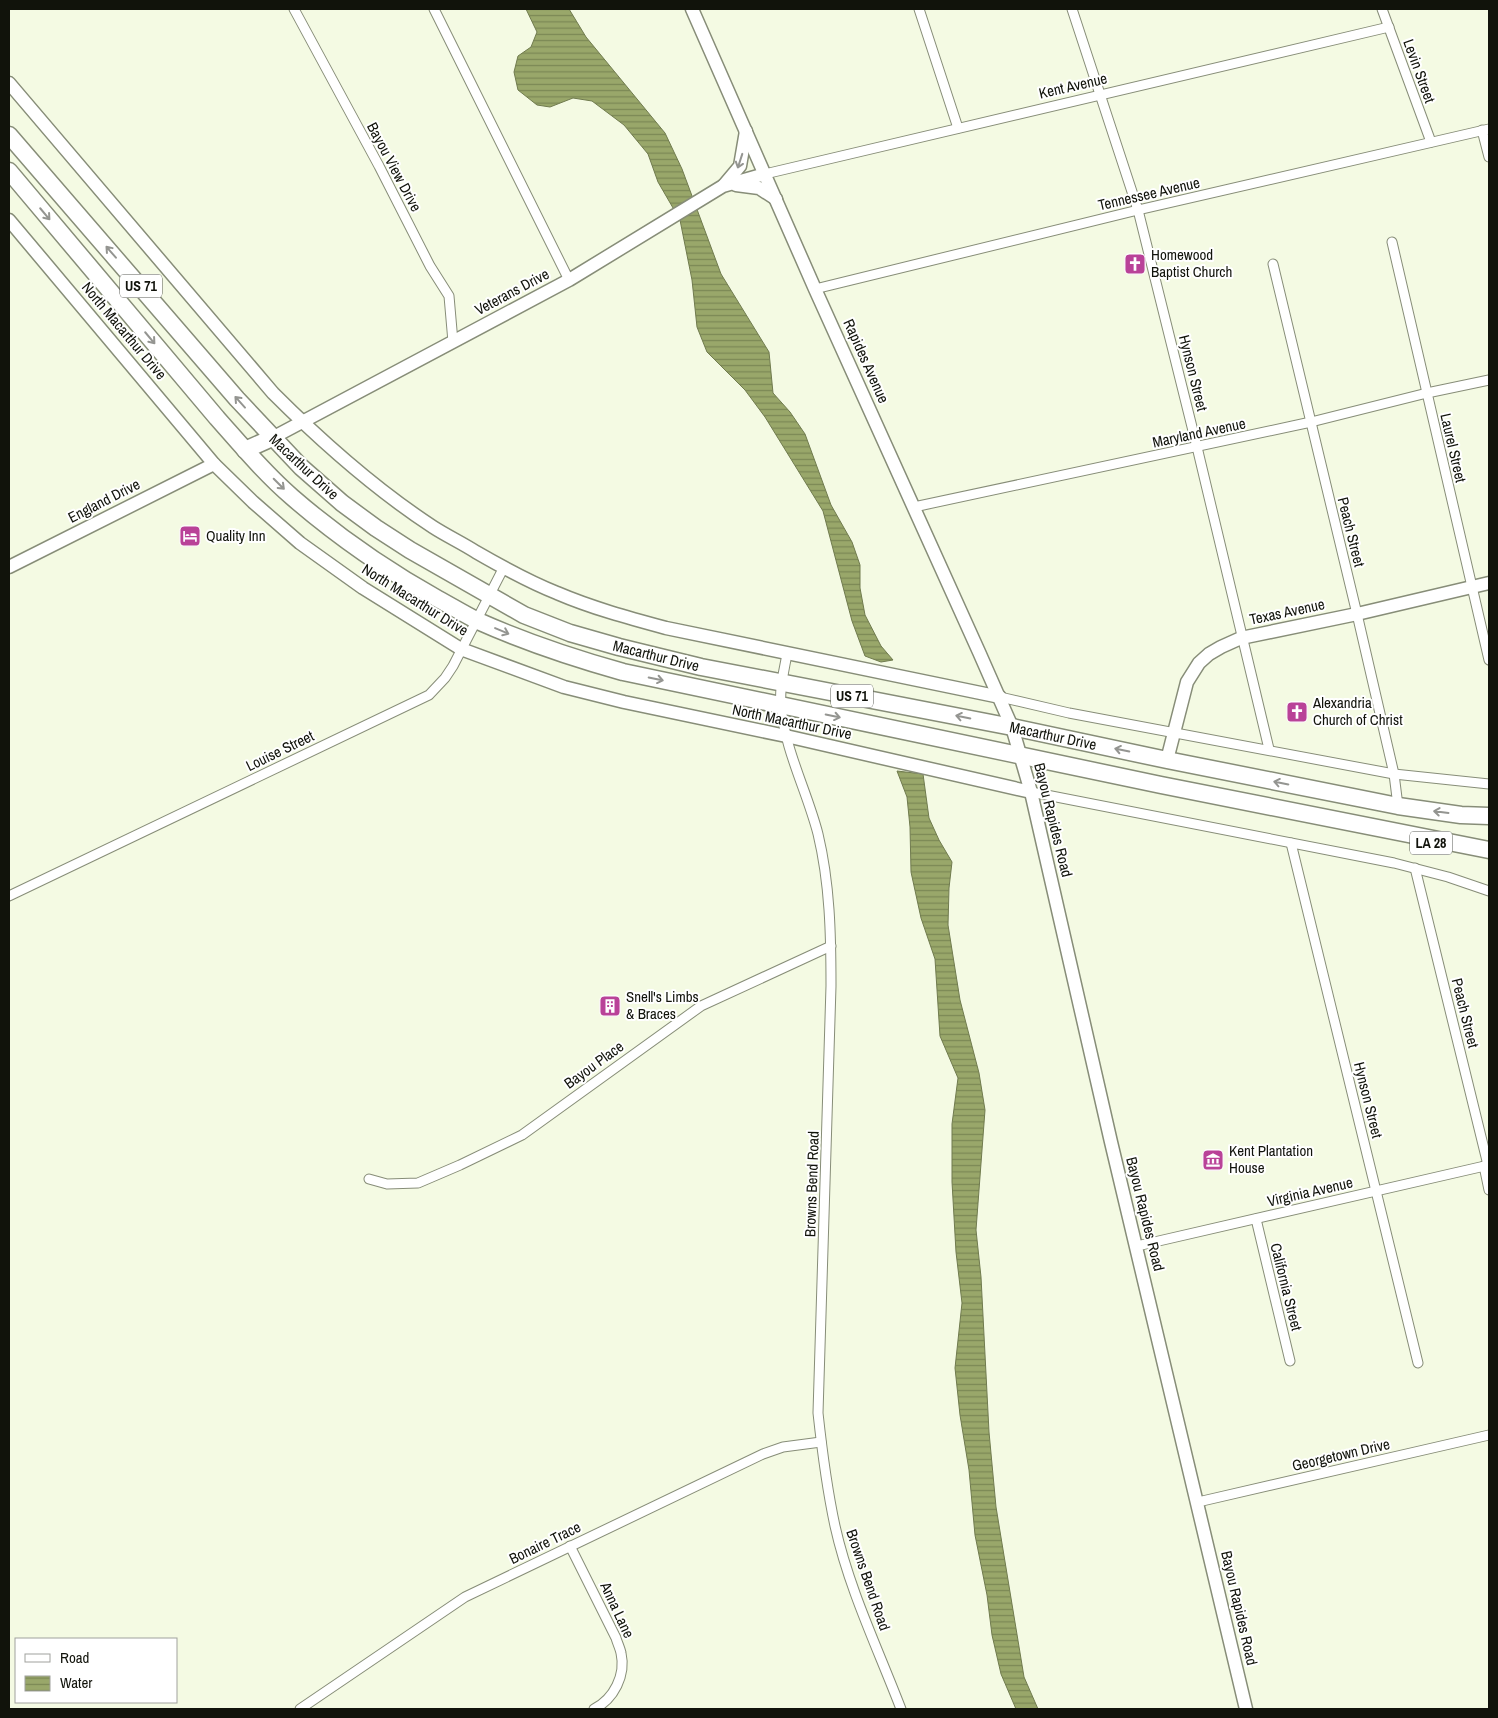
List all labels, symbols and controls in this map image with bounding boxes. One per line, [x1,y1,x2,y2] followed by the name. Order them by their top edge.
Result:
[1398,36,1441,106] street label: Levin Street
[1037,67,1109,104] street label: Kent Avenue
[362,118,427,215] street label: Bayou View Drive
[735,153,744,168] one-way arrow
[1096,172,1202,215] street label: Tennessee Avenue
[40,207,51,220] one-way arrow
[1151,244,1232,282] place label: Homewood Baptist Church
[105,246,116,259] one-way arrow
[1123,252,1147,276] church icon: Homewood Baptist Church
[471,263,553,320] street label: Veterans Drive
[120,274,162,298] road number: US 71
[77,277,172,384] street label: North Macarthur Drive
[839,315,894,406] street label: Rapides Avenue
[144,332,155,345] one-way arrow
[1174,333,1213,414] street label: Hynson Street
[234,395,245,408] one-way arrow
[1435,411,1472,485] street label: Laurel Street
[1150,412,1248,453] street label: Maryland Avenue
[265,429,344,504] street label: Macarthur Drive
[64,473,143,528] street label: England Drive
[273,478,285,490] one-way arrow
[1333,495,1370,569] street label: Peach Street
[178,524,202,548] hotel icon: Quality Inn
[206,525,266,546] place label: Quality Inn
[358,558,473,641] street label: North Macarthur Drive
[1247,593,1327,630] street label: Texas Avenue
[494,626,509,636] one-way arrow
[611,635,702,676] street label: Macarthur Drive
[648,675,664,684] one-way arrow
[831,684,873,708] road number: US 71
[1312,692,1403,730] place label: Alexandria Church of Christ
[730,699,854,744] street label: North Macarthur Drive
[1285,700,1309,724] church icon: Alexandria Church of Christ
[824,712,840,721] one-way arrow
[955,712,971,722] one-way arrow
[1008,716,1099,755] street label: Macarthur Drive
[242,725,318,776] street label: Louise Street
[1114,745,1130,755] one-way arrow
[1029,761,1078,879] street label: Bayou Rapides Road
[1273,778,1289,787] one-way arrow
[1433,807,1449,817] one-way arrow
[1410,831,1452,854] road number: LA 28
[1447,976,1484,1050] street label: Peach Street
[626,986,699,1024] place label: Snell's Limbs & Braces
[598,994,622,1018] building icon: Snell's Limbs & Braces
[560,1036,628,1093] street label: Bayou Place
[1349,1060,1388,1141] street label: Hynson Street
[799,1131,824,1237] street label: Browns Bend Road
[1229,1140,1313,1178] place label: Kent Plantation House
[1201,1148,1225,1172] museum icon: Kent Plantation House
[1121,1155,1170,1273] street label: Bayou Rapides Road
[1265,1171,1355,1212] street label: Virginia Avenue
[1265,1241,1308,1333] street label: California Street
[1290,1433,1392,1476] street label: Georgetown Drive
[505,1516,584,1569] street label: Bonaire Trace
[841,1526,896,1633] street label: Browns Bend Road
[1216,1549,1263,1667] street label: Bayou Rapides Road
[595,1577,640,1641] street label: Anna Lane
[15,1638,178,1703] legend
[60,1647,89,1668] text: Road
[60,1672,92,1693] text: Water

